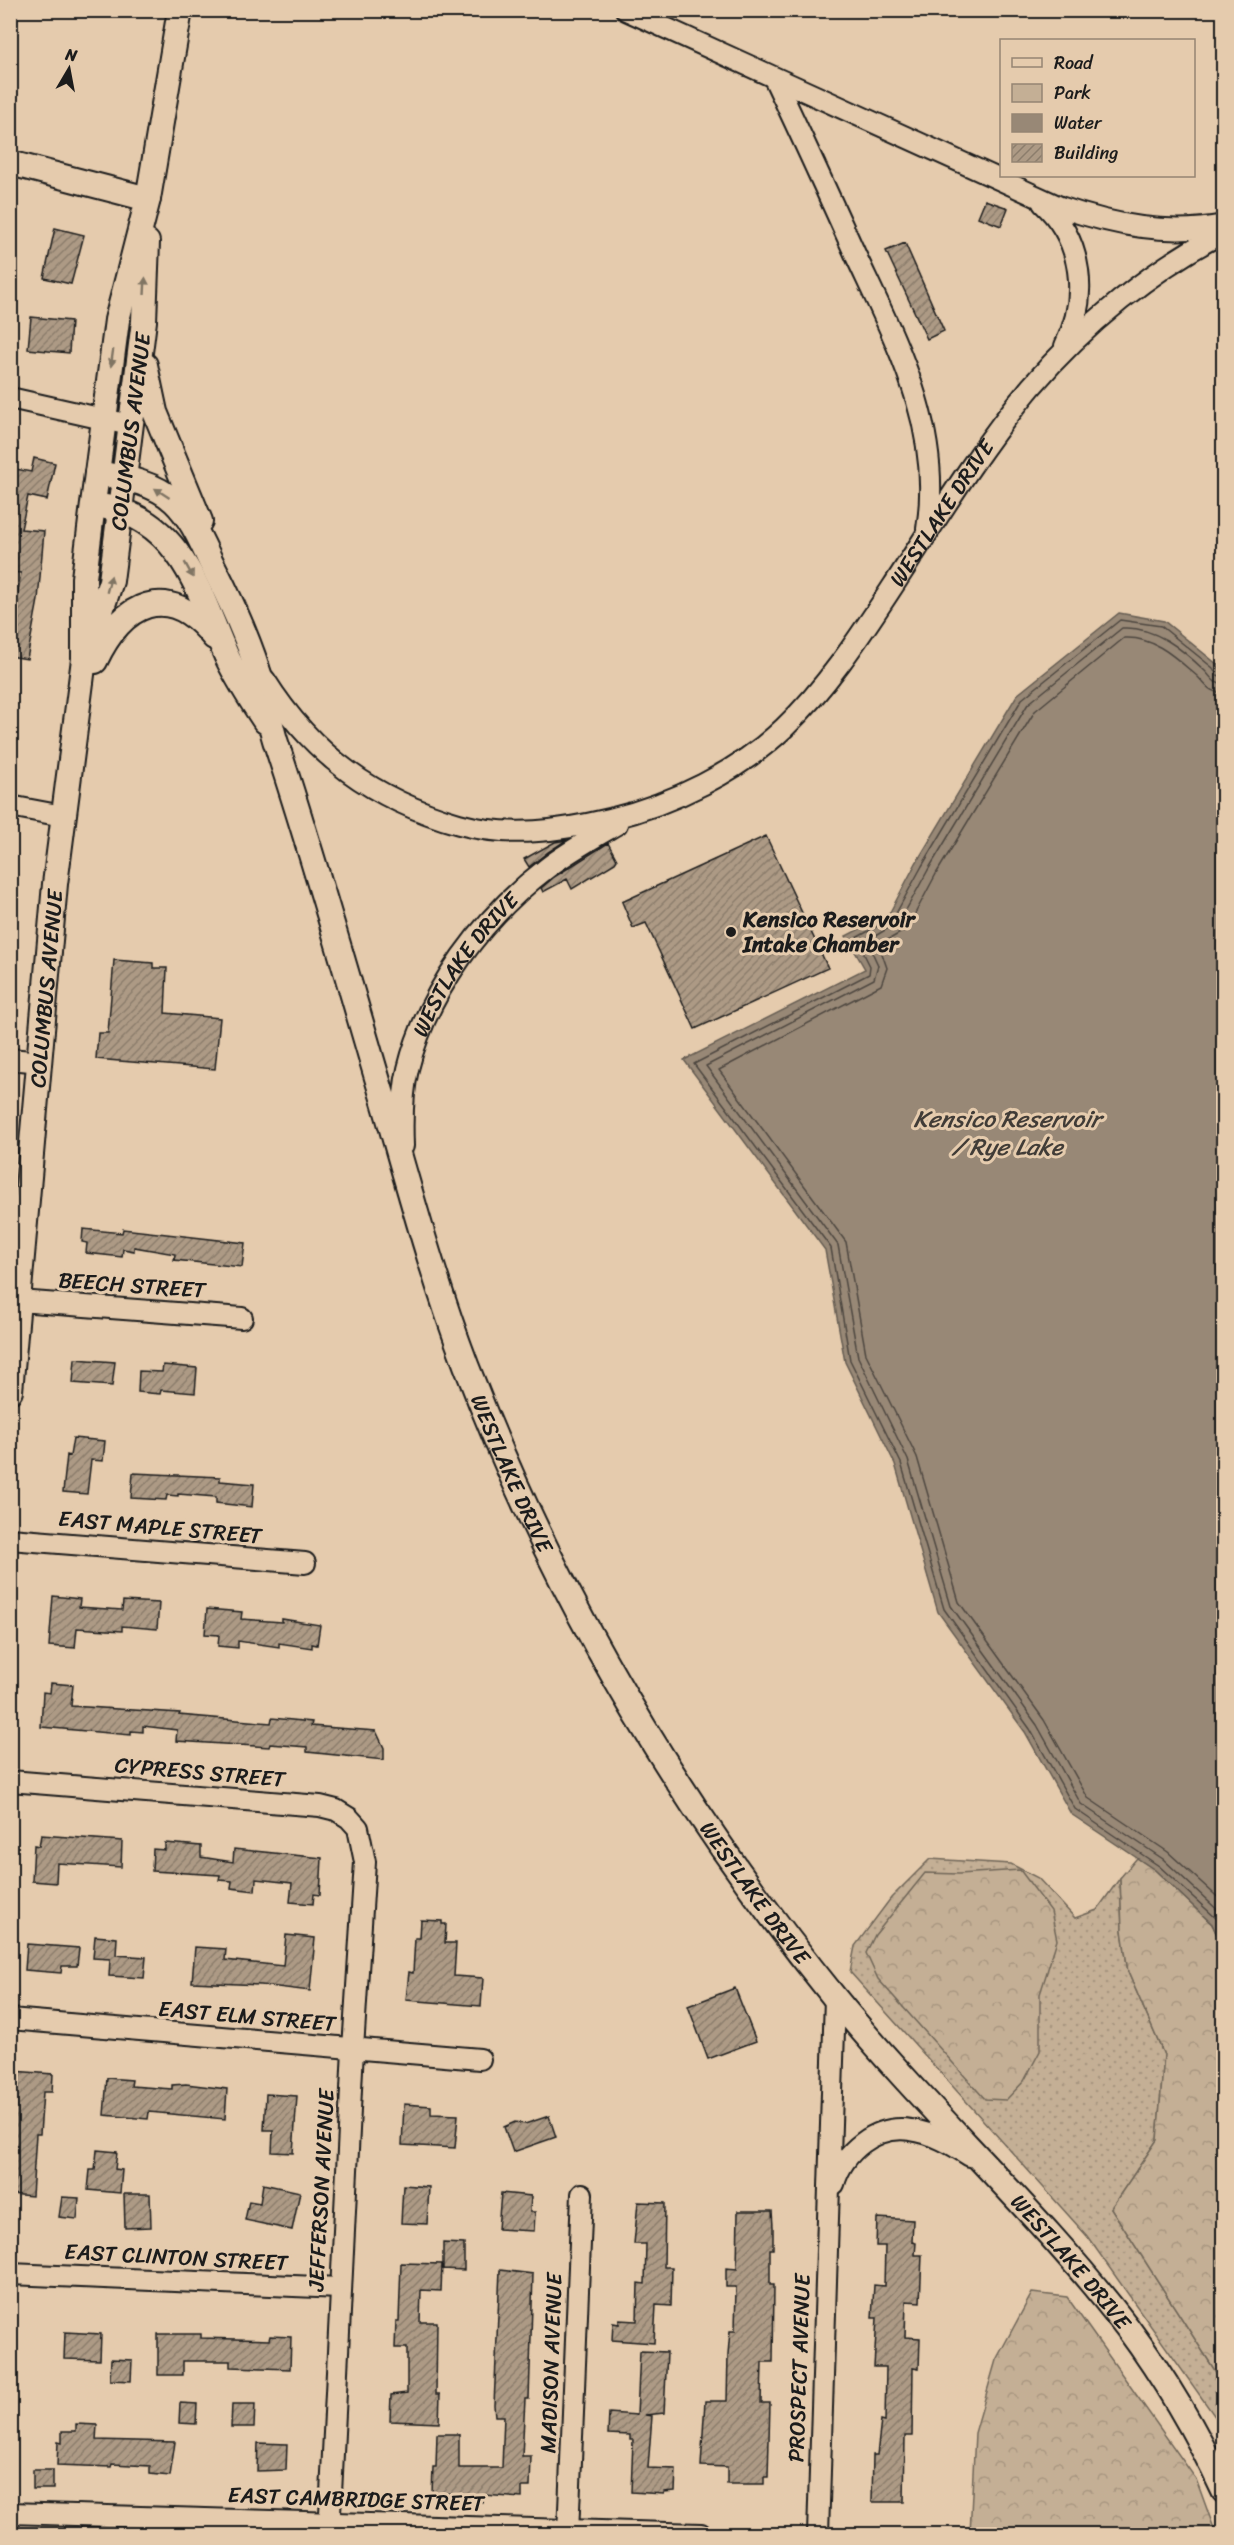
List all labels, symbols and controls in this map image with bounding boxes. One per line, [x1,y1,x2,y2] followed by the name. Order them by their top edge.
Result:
[39,39,99,99] north arrow
[63,39,80,70] text: N
[1000,39,1195,177] legend
[1054,47,1094,79] text: Road
[1054,77,1091,109] text: Park
[1054,107,1103,139] text: Water
[1054,137,1118,169] text: Building
[141,277,150,296] one-way arrow
[98,329,162,533] street label: COLUMBUS AVENUE
[107,349,117,368] one-way arrow
[878,429,1005,594] street label: WESTLAKE DRIVE
[154,488,170,499] one-way arrow
[184,562,194,579] one-way arrow
[104,575,114,593] one-way arrow
[401,881,529,1043] street label: WESTLAKE DRIVE
[18,886,74,1089] street label: COLUMBUS AVENUE
[742,900,917,964] place label: Kensico Reservoir Intake Chamber
[724,925,738,939] marker: Kensico Reservoir Intake Chamber
[913,1098,1105,1168] water label: Kensico Reservoir / Rye Lake
[57,1260,209,1310] street label: BEECH STREET
[460,1388,565,1561] street label: WESTLAKE DRIVE
[57,1499,264,1555] street label: EAST MAPLE STREET
[113,1745,288,1799] street label: CYPRESS STREET
[689,1813,822,1975] street label: WESTLAKE DRIVE
[157,1989,339,2043] street label: EAST ELM STREET
[296,2086,346,2293] street label: JEFFERSON AVENUE
[1001,2184,1143,2340] street label: WESTLAKE DRIVE
[63,2232,290,2282] street label: EAST CLINTON STREET
[528,2270,574,2454] street label: MADISON AVENUE
[776,2271,822,2463] street label: PROSPECT AVENUE
[227,2475,486,2523] street label: EAST CAMBRIDGE STREET

